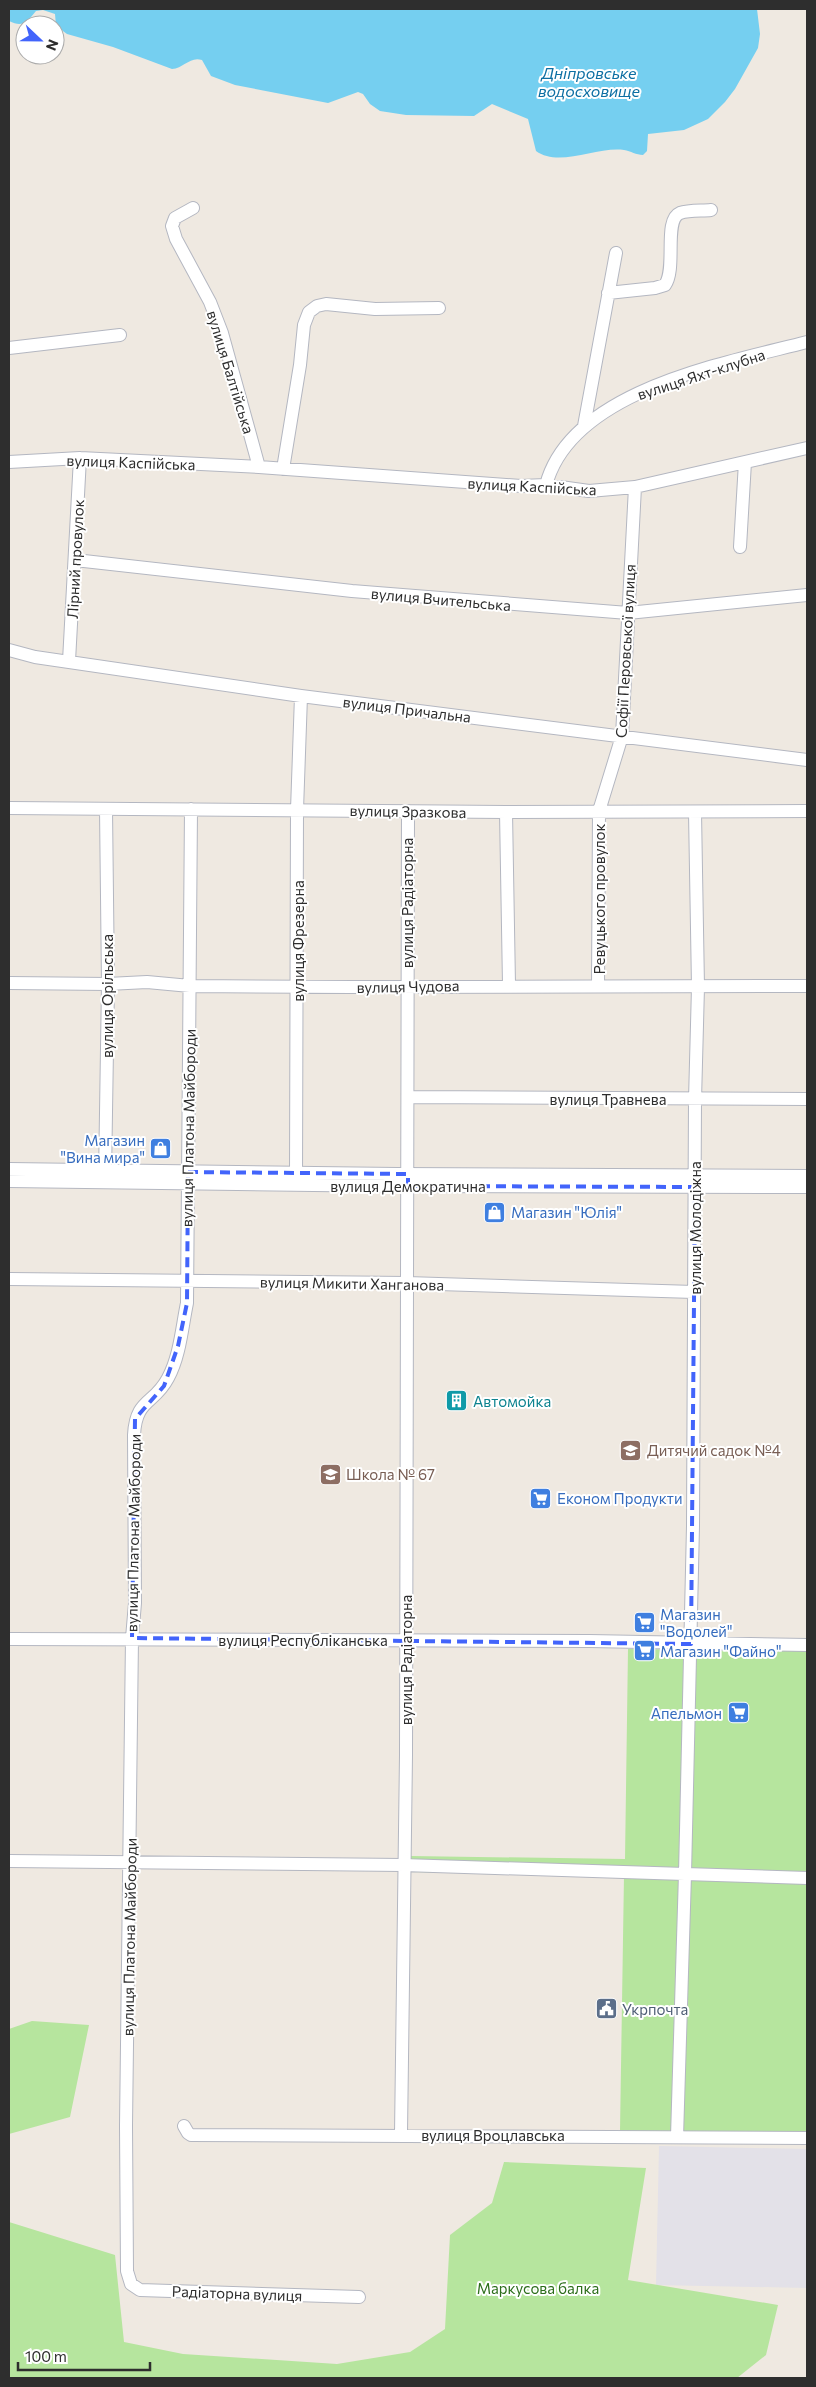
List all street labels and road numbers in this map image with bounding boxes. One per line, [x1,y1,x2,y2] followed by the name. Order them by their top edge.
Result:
[204,308,258,436] street label: вулиця Балтійська
[635,345,767,403] street label: вулиця Яхт-клубна
[66,451,196,473] street label: вулиця Каспійська
[467,474,597,498] street label: вулиця Каспійська
[63,499,87,619] street label: Лірний провулок
[611,564,639,738] street label: Софії Перовської вулиця
[370,584,512,614] street label: вулиця Вчительська
[342,692,472,726] street label: вулиця Причальна
[350,801,466,821] street label: вулиця Зразкова
[590,823,608,975] street label: Ревуцького провулок
[398,838,416,968] street label: вулиця Радіаторна
[289,880,307,1002] street label: вулиця Фрезерна
[98,934,116,1058] street label: вулиця Орільська
[356,976,460,996] street label: вулиця Чудова
[177,1029,199,1227] street label: вулиця Платона Майбороди
[550,1090,666,1108] street label: вулиця Травнева
[686,1161,704,1295] street label: вулиця Молодіжна
[330,1177,486,1195] street label: вулиця Демократична
[260,1272,444,1294] street label: вулиця Микити Ханганова
[122,1434,144,1632] street label: вулиця Платона Майбороди
[397,1595,415,1725] street label: вулиця Радіаторна
[218,1631,388,1649] street label: вулиця Республіканська
[118,1838,140,2036] street label: вулиця Платона Майбороди
[421,2126,565,2144] street label: вулиця Вроцлавська
[171,2282,303,2304] street label: Радіаторна вулиця

